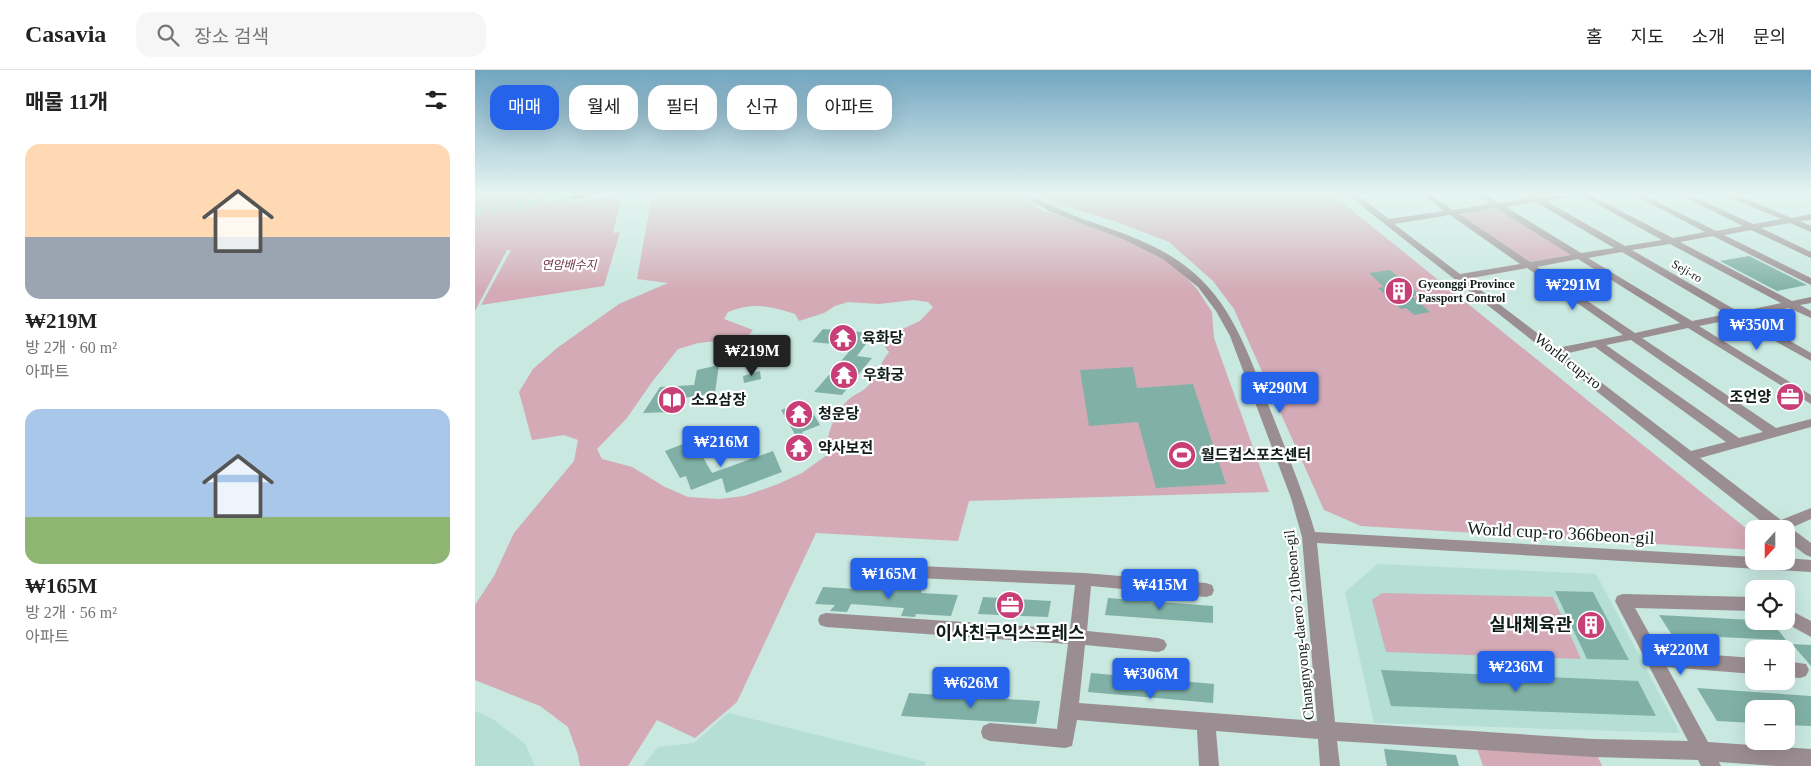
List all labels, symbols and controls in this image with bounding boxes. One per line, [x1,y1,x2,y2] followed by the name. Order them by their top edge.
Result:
[136,12,486,57] search box
[25,21,106,47] text: Casavia
[154,21,182,49] icon: search
[194,26,269,47] text: 장소 검색
[1586,27,1603,47] text: 홈
[1631,27,1664,47] text: 지도
[1692,27,1725,47] text: 소개
[1753,27,1786,47] text: 문의
[490,85,559,130] chip: 매매
[569,85,638,130] chip: 월세
[648,85,717,130] chip: 필터
[727,85,797,130] chip: 신규
[807,85,892,130] chip: 아파트
[422,86,450,114] icon: filters
[25,90,108,114] text: 매물 11개
[193,176,283,266] icon: home
[1669,257,1705,285] street label: Seji-ro
[541,258,598,272] park label: 연암배수지
[1538,268,1608,311] pin: ₩291M
[1384,276,1414,306] building icon: Gyeonggi Province Passport Control
[1545,276,1601,293] text: ₩291M
[1418,277,1515,305] place label: Gyeonggi Province Passport Control
[1722,308,1792,351] pin: ₩350M
[25,309,97,333] text: ₩219M
[1729,316,1785,333] text: ₩350M
[828,323,858,353] temple icon: 육화당
[862,330,904,346] place label: 육화당
[1532,330,1604,392] street label: World cup-ro
[717,334,787,377] pin: ₩219M
[25,339,117,356] text: 방 2개 · 60 m²
[724,342,780,359] text: ₩219M
[829,360,859,390] temple icon: 우화궁
[25,363,69,380] text: 아파트
[863,367,905,383] place label: 우화궁
[1245,372,1315,414] pin: ₩290M
[1252,379,1308,396] text: ₩290M
[1775,382,1805,412] office icon: 조언양
[657,385,687,415] library icon: 소요삼장
[1730,389,1771,405] place label: 조언양
[691,392,746,408] place label: 소요삼장
[784,399,814,429] temple icon: 청운당
[818,406,860,422] place label: 청운당
[686,426,756,468] pin: ₩216M
[693,433,749,450] text: ₩216M
[784,433,814,463] temple icon: 약사보전
[818,440,873,456] place label: 약사보전
[1167,440,1197,470] sports icon: 월드컵스포츠센터
[193,441,283,531] icon: home
[1201,447,1311,463] place label: 월드컵스포츠센터
[1467,518,1655,548] street label: World cup-ro 366beon-gil
[1745,520,1795,570] north arrow
[1745,520,1795,750] map controls
[1281,529,1317,721] street label: Changnyong-daero 210beon-gil
[854,558,924,600] pin: ₩165M
[861,565,917,582] text: ₩165M
[1125,568,1195,611] pin: ₩415M
[25,574,97,598] text: ₩165M
[1132,576,1188,593] text: ₩415M
[1745,580,1795,630] button: locate
[995,590,1025,620] office icon: 이사친구익스프레스
[25,604,117,621] text: 방 2개 · 56 m²
[1576,610,1606,640] building icon: 실내체육관
[1489,615,1572,635] place label: 실내체육관
[935,623,1085,643] place label: 이사친구익스프레스
[25,628,69,645] text: 아파트
[1646,634,1716,676] pin: ₩220M
[1745,640,1795,690] button: +
[1653,641,1709,658] text: ₩220M
[1481,650,1551,693] pin: ₩236M
[1116,658,1186,700] pin: ₩306M
[1488,658,1544,675] text: ₩236M
[1123,665,1179,682] text: ₩306M
[936,666,1006,709] pin: ₩626M
[943,674,999,691] text: ₩626M
[1745,700,1795,750] button: −

